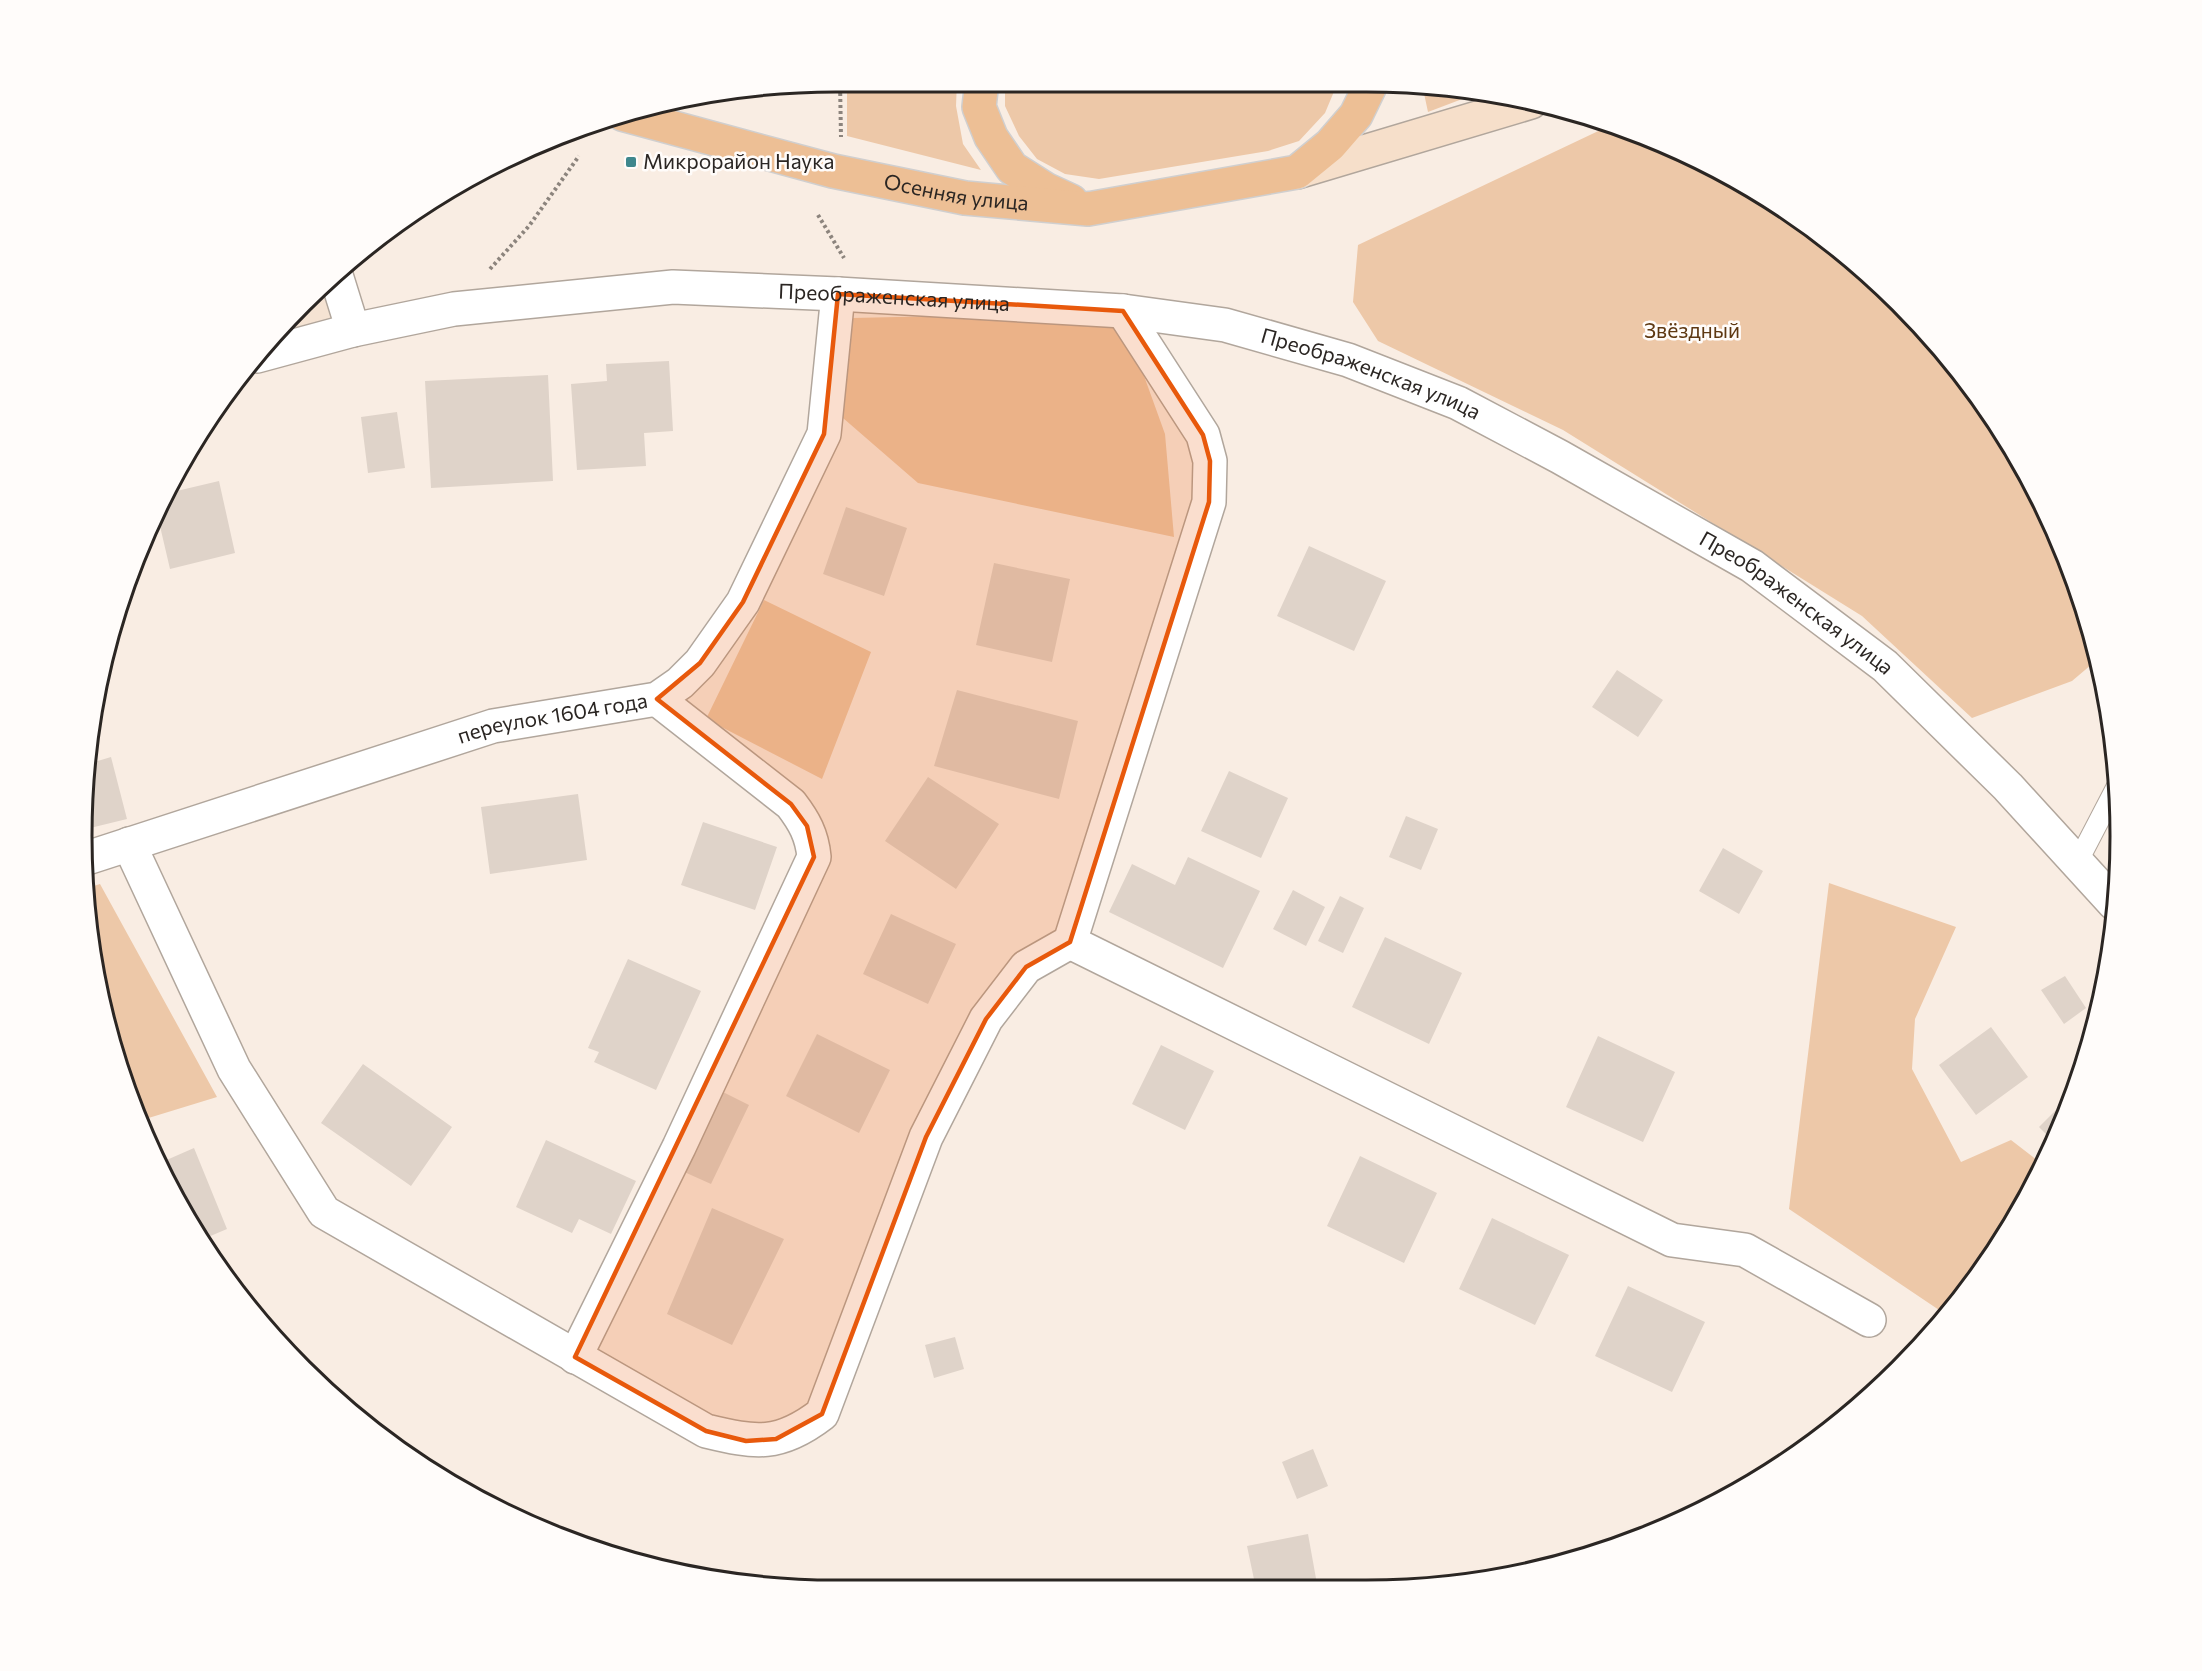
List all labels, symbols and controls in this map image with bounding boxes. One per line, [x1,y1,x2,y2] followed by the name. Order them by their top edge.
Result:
[643,148,834,173] place label: Микрорайон Наука
[624,155,638,169] marker: Микрорайон Наука
[882,168,1030,215] street label: Осенняя улица
[778,277,1011,315] street label: Преображенская улица
[1644,317,1740,342] park label: Звёздный
[1258,322,1485,424] street label: Преображенская улица
[1696,525,1900,679] street label: Преображенская улица
[454,687,649,748] street label: переулок 1604 года

